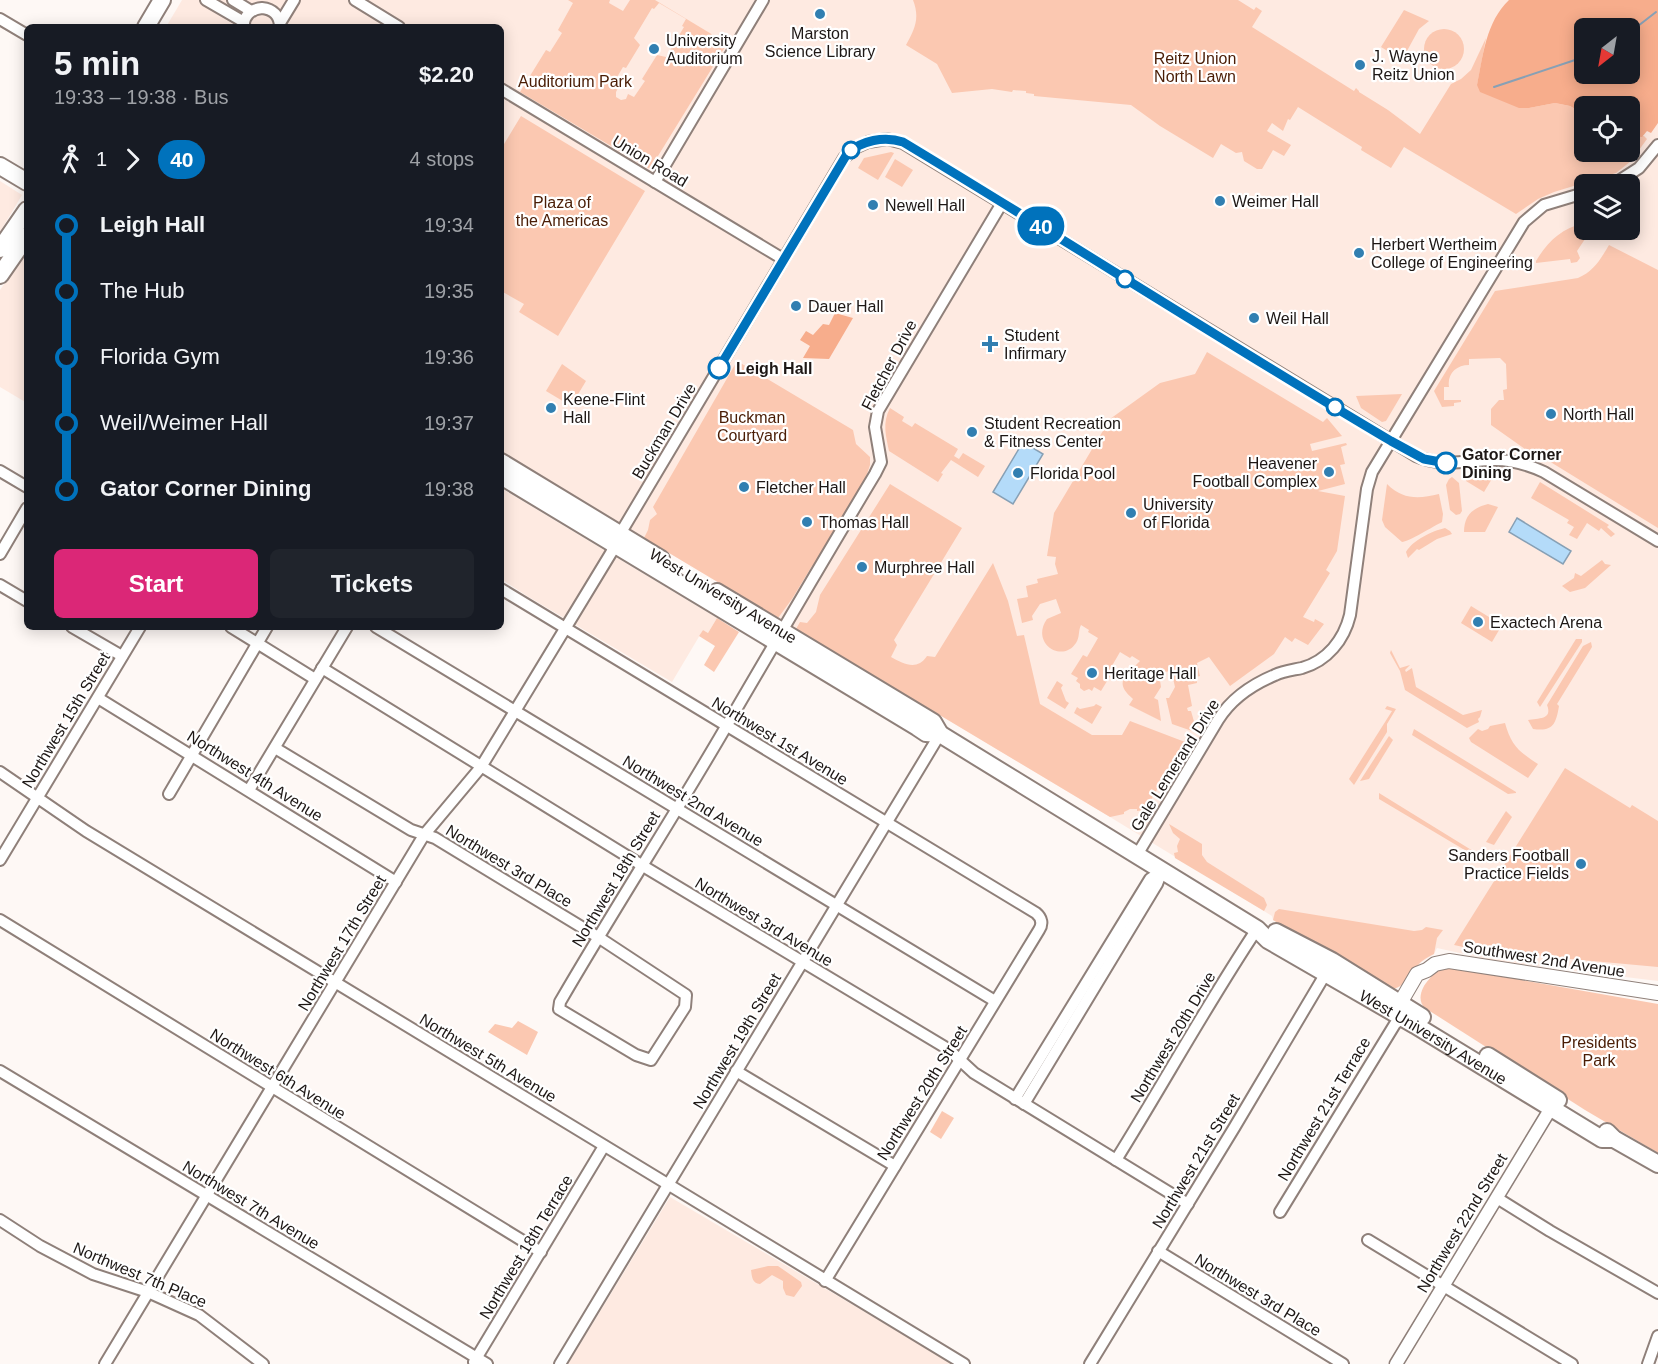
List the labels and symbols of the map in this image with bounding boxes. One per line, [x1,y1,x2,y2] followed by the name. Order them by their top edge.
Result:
[813,7,827,21] marker: Marston Science Library
[1574,18,1640,84] north arrow
[765,25,875,60] place label: Marston Science Library
[666,32,742,67] place label: University Auditorium
[647,42,661,56] marker: University Auditorium
[1372,48,1455,83] place label: J. Wayne Reitz Union
[1154,50,1236,85] park label: Reitz Union North Lawn
[1353,58,1367,72] marker: J. Wayne Reitz Union
[518,73,633,90] park label: Auditorium Park
[609,132,691,190] street label: Union Road
[842,141,860,159] unlabelled marker
[1232,193,1319,210] place label: Weimer Hall
[516,194,608,229] park label: Plaza of the Americas
[1213,194,1227,208] marker: Weimer Hall
[885,197,965,214] place label: Newell Hall
[866,198,880,212] marker: Newell Hall
[1014,206,1068,246] line badge: 40
[1371,236,1533,271] place label: Herbert Wertheim College of Engineering
[1352,246,1366,260] marker: Herbert Wertheim College of Engineering
[1116,270,1134,288] unlabelled marker
[808,298,884,315] place label: Dauer Hall
[789,299,803,313] marker: Dauer Hall
[1266,310,1329,327] place label: Weil Hall
[1247,311,1261,325] marker: Weil Hall
[858,317,920,413] street label: Fletcher Drive
[1004,327,1066,362] place label: Student Infirmary
[981,335,999,353] marker: Student Infirmary
[708,357,730,379] marker: Leigh Hall
[736,360,812,377] place label: Leigh Hall
[629,380,699,482] street label: Buckman Drive
[563,391,645,426] place label: Keene-Flint Hall
[1326,398,1344,416] unlabelled marker
[544,401,558,415] marker: Keene-Flint Hall
[1563,406,1634,423] place label: North Hall
[1544,407,1558,421] marker: North Hall
[717,409,787,444] park label: Buckman Courtyard
[984,415,1121,450] place label: Student Recreation & Fitness Center
[965,425,979,439] marker: Student Recreation & Fitness Center
[1462,446,1562,481] place label: Gator Corner Dining
[1435,452,1457,474] marker: Gator Corner Dining
[1193,455,1318,490] place label: Heavener Football Complex
[1030,465,1115,482] place label: Florida Pool
[1322,465,1336,479] marker: Heavener Football Complex
[1011,466,1025,480] marker: Florida Pool
[756,479,846,496] place label: Fletcher Hall
[737,480,751,494] marker: Fletcher Hall
[1143,496,1213,531] place label: University of Florida
[1124,506,1138,520] marker: University of Florida
[819,514,909,531] place label: Thomas Hall
[800,515,814,529] marker: Thomas Hall
[646,545,800,647] street label: West University Avenue
[874,559,974,576] place label: Murphree Hall
[855,560,869,574] marker: Murphree Hall
[1490,614,1602,631] place label: Exactech Arena
[1471,615,1485,629] marker: Exactech Arena
[19,649,113,791] street label: Northwest 15th Street
[1104,665,1196,682] place label: Heritage Hall
[1085,666,1099,680] marker: Heritage Hall
[709,694,851,788] street label: Northwest 1st Avenue
[1127,696,1223,834] street label: Gale Lemerand Drive
[184,727,326,825] street label: Northwest 4th Avenue
[620,752,766,850] street label: Northwest 2nd Avenue
[569,808,663,950] street label: Northwest 18th Street
[443,822,575,910] street label: Northwest 3rd Place
[1448,847,1569,882] place label: Sanders Football Practice Fields
[1574,857,1588,871] marker: Sanders Football Practice Fields
[295,872,389,1014] street label: Northwest 17th Street
[692,874,836,970] street label: Northwest 3rd Avenue
[1462,938,1626,980] street label: Southwest 2nd Avenue
[1127,969,1219,1105] street label: Northwest 20th Drive
[690,970,784,1112] street label: Northwest 19th Street
[1357,986,1510,1087] street label: West University Avenue
[417,1010,559,1106] street label: Northwest 5th Avenue
[874,1022,971,1163] street label: Northwest 20th Street
[207,1025,349,1123] street label: Northwest 6th Avenue
[1274,1034,1374,1184] street label: Northwest 21st Terrace
[1561,1034,1637,1069] park label: Presidents Park
[1149,1090,1243,1231] street label: Northwest 21st Street
[1414,1150,1511,1296] street label: Northwest 22nd Street
[180,1157,322,1253] street label: Northwest 7th Avenue
[476,1172,576,1322] street label: Northwest 18th Terrace
[71,1239,209,1311] street label: Northwest 7th Place
[1192,1251,1324,1339] street label: Northwest 3rd Place

